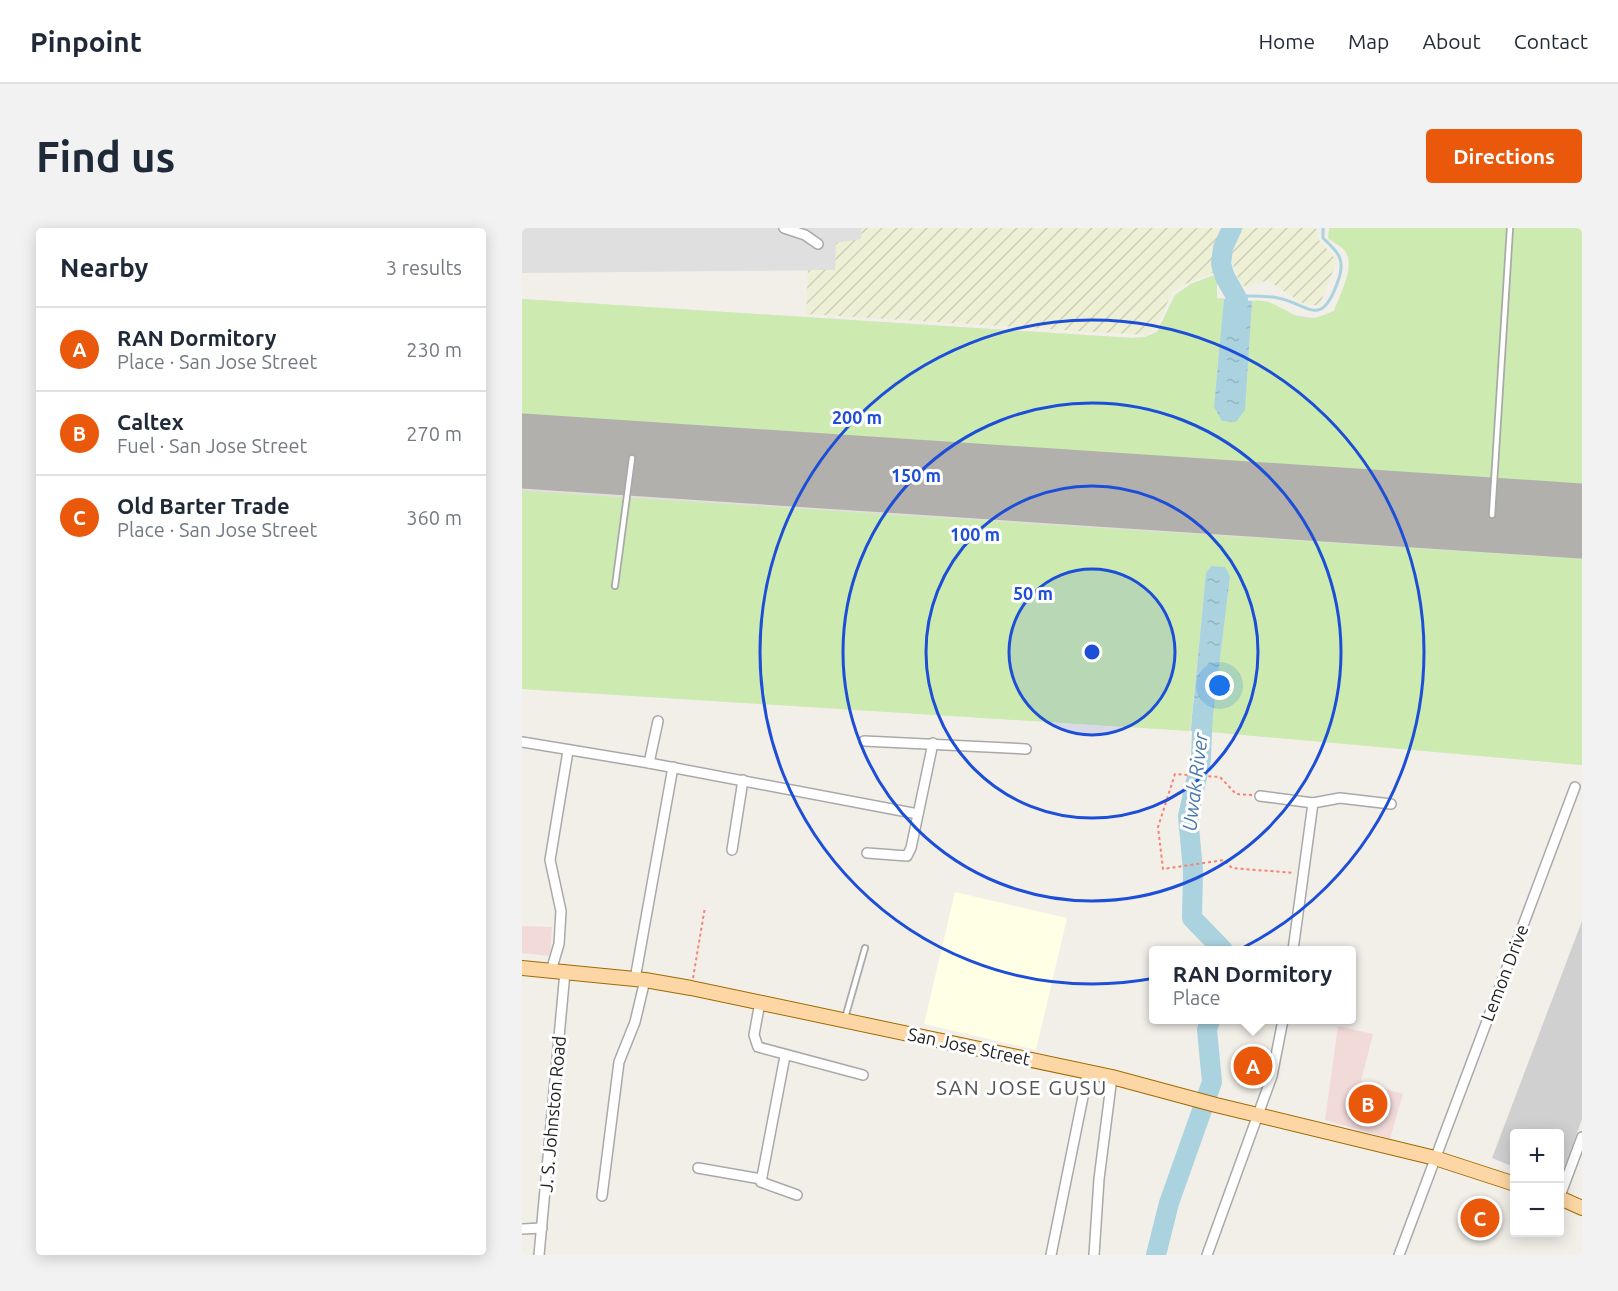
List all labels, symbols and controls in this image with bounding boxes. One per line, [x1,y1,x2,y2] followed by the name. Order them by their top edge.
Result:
[30,26,142,57] text: Pinpoint
[1258,29,1315,53] text: Home
[1348,29,1389,53] text: Map
[1422,29,1481,53] text: About
[1514,29,1588,53] text: Contact
[1426,129,1582,183] button: Directions
[36,133,175,180] text: Find us
[60,253,148,282] text: Nearby
[386,256,462,279] text: 3 results
[117,325,276,350] text: RAN Dormitory
[72,338,87,361] text: A
[406,338,462,361] text: 230 m
[117,350,317,373] text: Place · San Jose Street
[832,407,882,427] text: 200 m
[117,409,184,434] text: Caltex
[73,422,86,445] text: B
[406,422,462,445] text: 270 m
[117,434,307,457] text: Fuel · San Jose Street
[891,465,941,485] text: 150 m
[117,493,290,518] text: Old Barter Trade
[73,506,86,529] text: C
[406,506,462,529] text: 360 m
[117,518,317,541] text: Place · San Jose Street
[950,524,1000,544] text: 100 m
[1013,583,1053,603] text: 50 m
[1082,642,1102,662] centre of rings
[1205,671,1234,700] your location
[1177,730,1212,832] water label: Uwak River
[1476,921,1532,1024] street label: Lemon Drive
[1149,946,1356,1024] popup
[1173,961,1332,986] text: RAN Dormitory
[1173,986,1221,1009] text: Place
[906,1023,1032,1069] street label: San Jose Street
[535,1035,569,1193] street label: J. S. Johnston Road
[1234,1044,1272,1088] pin: A
[936,1075,1108,1099] district label: SAN JOSE GUSU
[1348,1082,1388,1126] pin: B
[1510,1129,1564,1237] map controls
[1510,1129,1564,1183] button: +
[1510,1183,1564,1237] button: −
[1460,1196,1500,1240] pin: C

